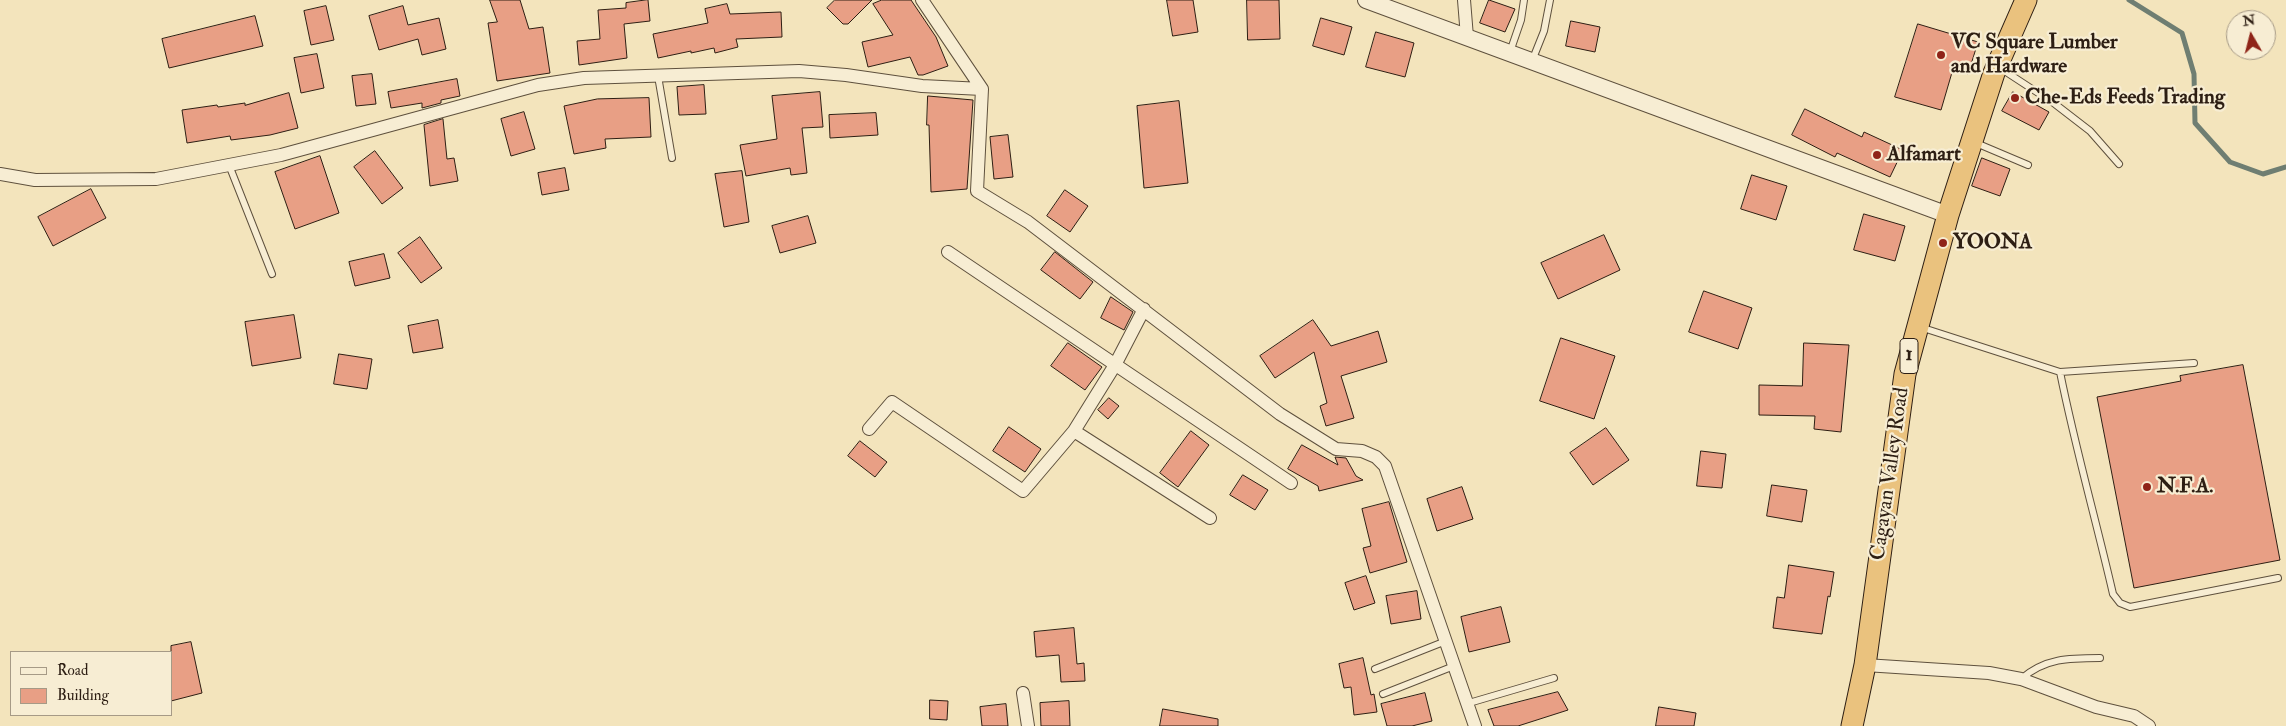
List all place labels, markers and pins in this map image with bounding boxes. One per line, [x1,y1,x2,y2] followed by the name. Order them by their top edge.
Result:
[1951,30,2118,80] place label: VC Square Lumber and Hardware
[1935,49,1947,61] marker: VC Square Lumber and Hardware
[2025,85,2225,111] place label: Che-Eds Feeds Trading
[2009,92,2021,104] marker: Che-Eds Feeds Trading
[1887,142,1961,168] place label: Alfamart
[1871,149,1883,161] marker: Alfamart
[1953,230,2032,256] place label: YOONA
[1937,237,1949,249] marker: YOONA
[2157,474,2213,500] place label: N.F.A.
[2141,481,2153,493] marker: N.F.A.

